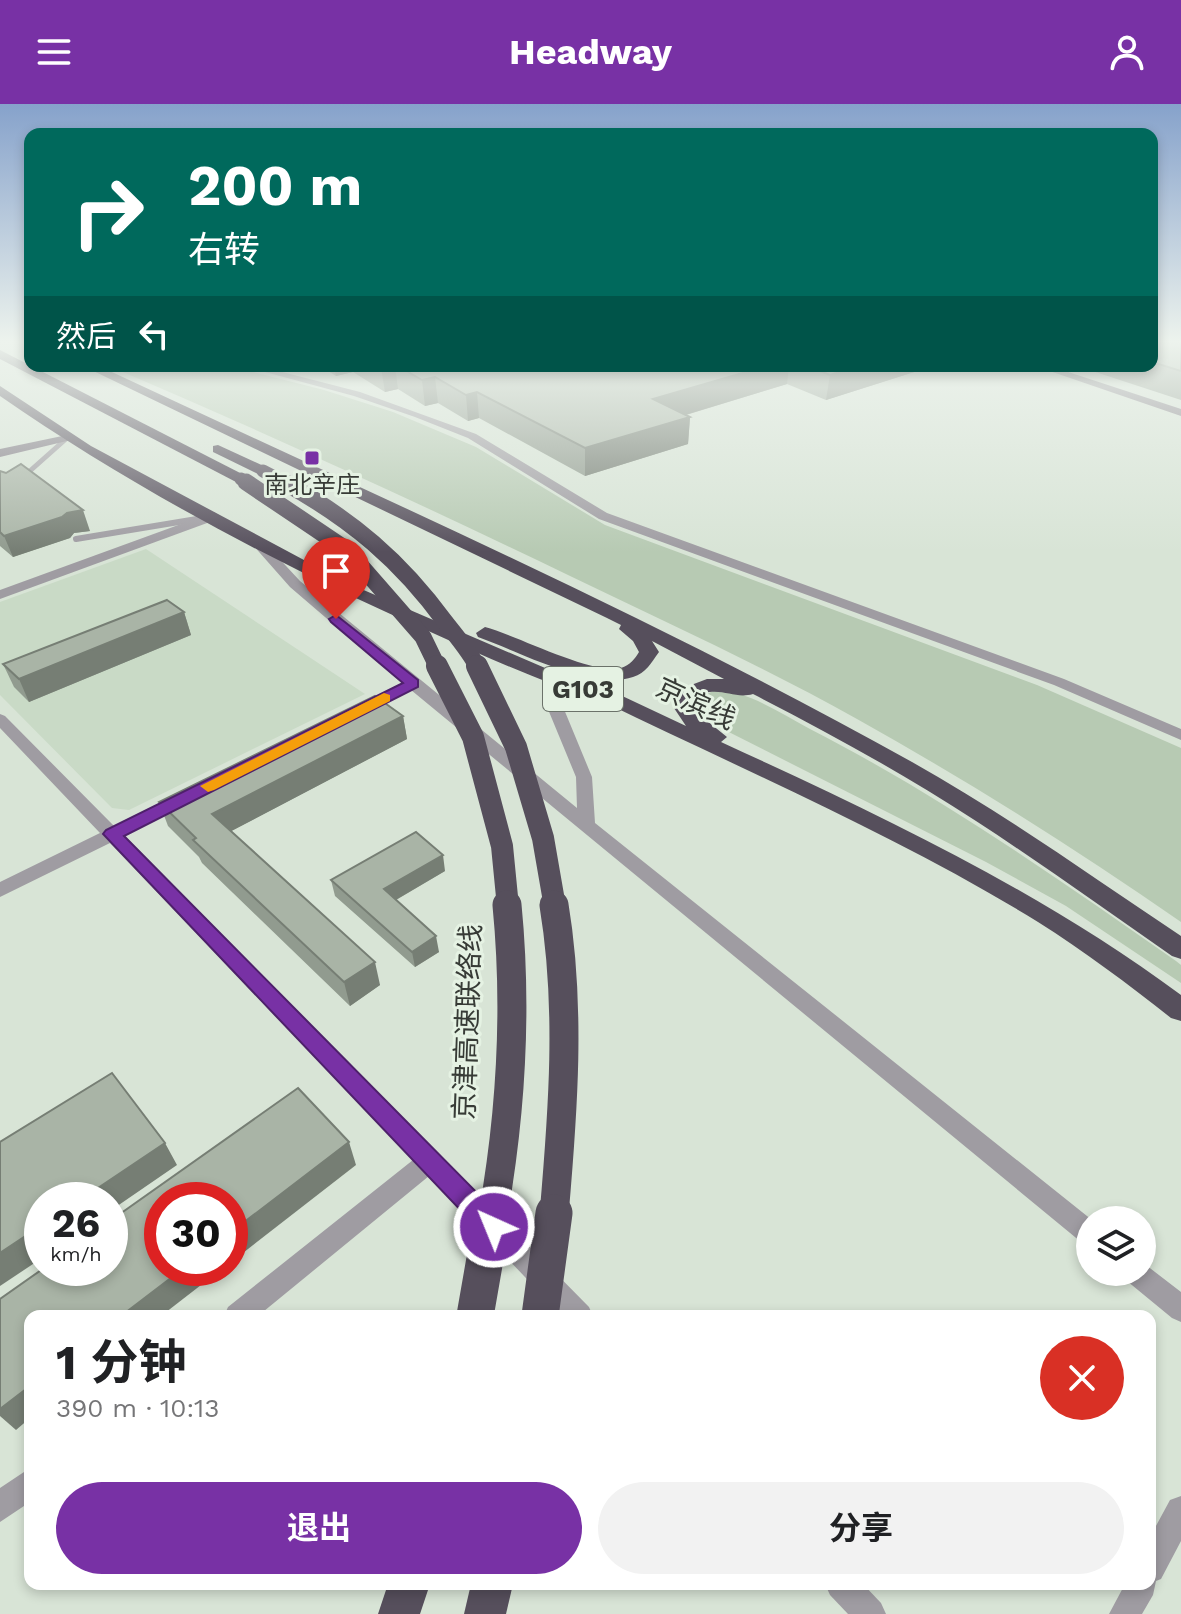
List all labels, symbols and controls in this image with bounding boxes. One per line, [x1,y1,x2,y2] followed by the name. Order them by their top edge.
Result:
[32,30,76,74] icon: menu
[1105,30,1149,74] icon: person
[509,31,672,73] text: Headway
[188,153,362,219] text: 200 m
[56,160,160,264] icon: right
[188,229,260,271] text: 右转
[132,312,176,356] icon: left
[56,319,116,354] text: 然后
[303,449,321,467] marker: 南北辛庄
[264,471,360,499] place label: 南北辛庄
[302,537,370,619] pin
[314,549,358,593] icon: arrive
[543,667,623,711] road number: G103
[651,671,741,736] street label: 京滨线
[448,923,487,1121] street label: 京津高速联络线
[144,1182,248,1286] speed limit sign: 30
[452,1185,536,1269] position arrow
[52,1200,100,1247] text: 26
[1076,1206,1156,1286] map controls
[1076,1206,1156,1286] button: layers
[50,1242,102,1266] text: km/h
[56,1334,186,1391] text: 1 分钟
[1040,1336,1124,1420] button: close
[56,1393,219,1423] text: 390 m · 10:13
[56,1482,582,1574] button: 退出
[598,1482,1124,1574] button: 分享

